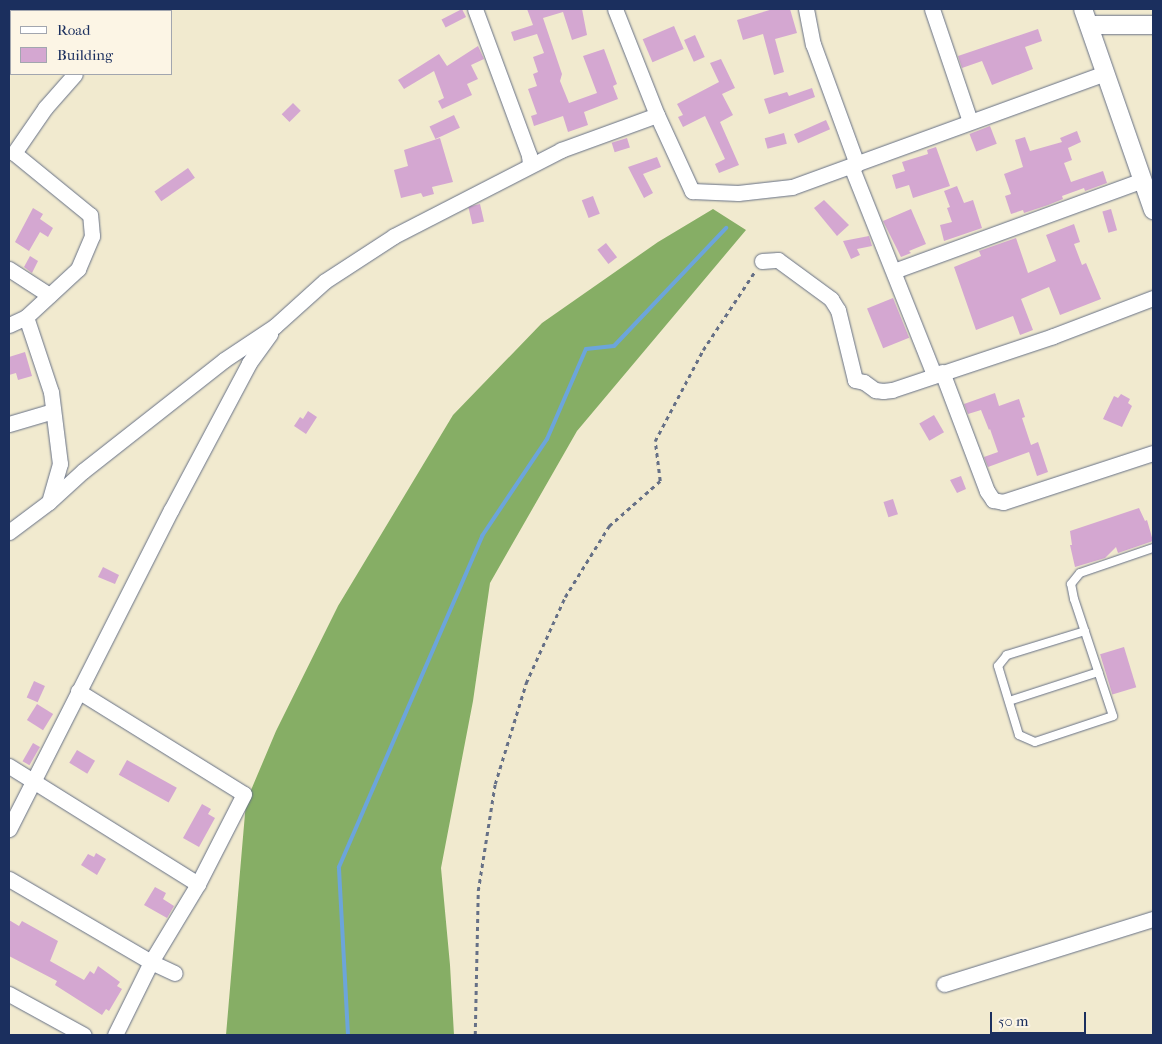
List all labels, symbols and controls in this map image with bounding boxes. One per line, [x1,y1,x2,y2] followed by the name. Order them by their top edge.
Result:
[10,10,172,75] legend
[57,21,90,39] text: Road
[57,46,113,64] text: Building
[992,1002,1088,1034] scale bar
[998,1012,1028,1030] text: 50 m

